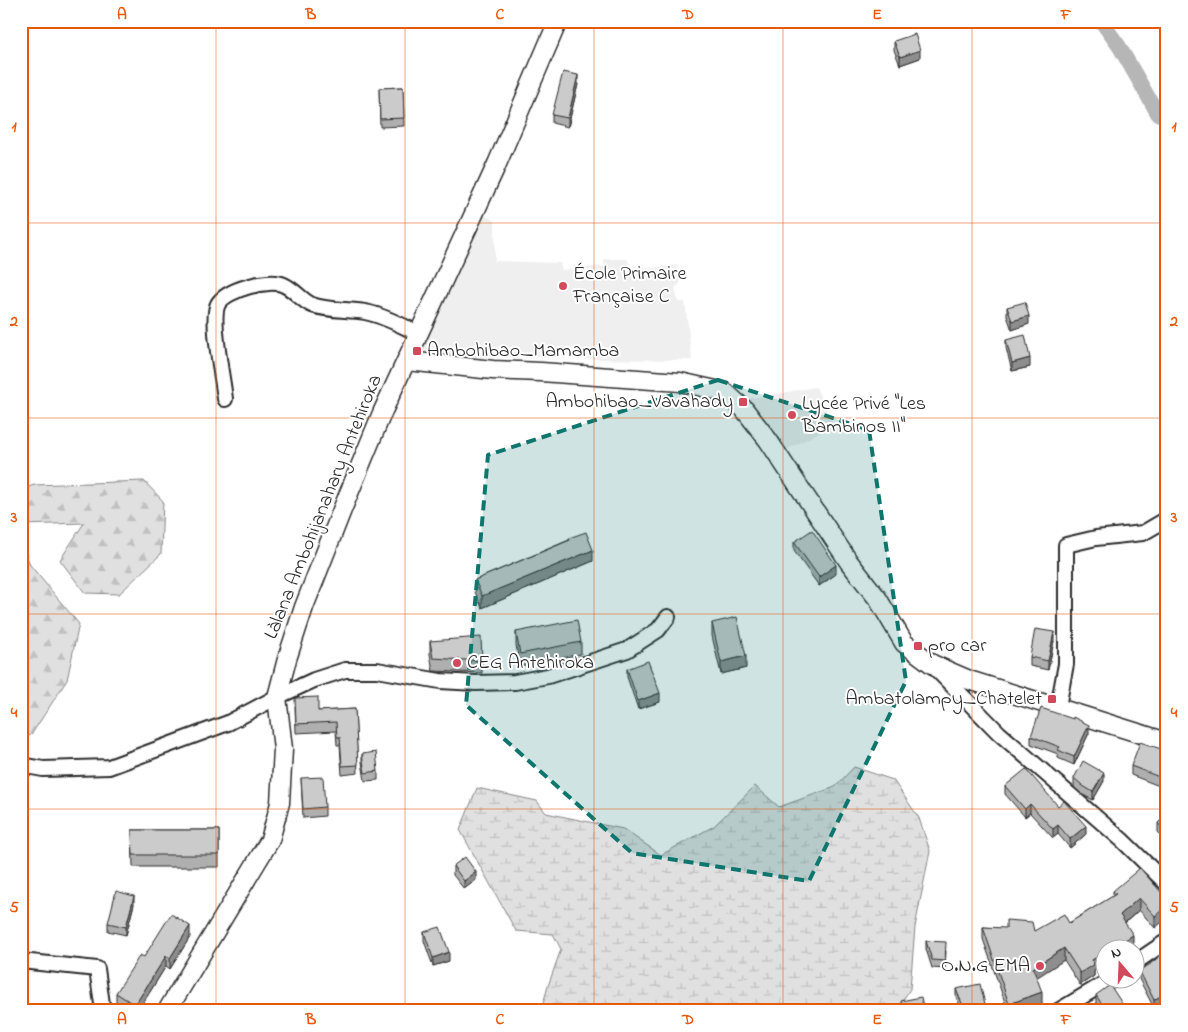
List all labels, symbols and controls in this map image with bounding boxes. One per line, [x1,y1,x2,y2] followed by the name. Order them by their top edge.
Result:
[117,3,127,27] text: A
[305,3,317,27] text: B
[496,3,505,27] text: C
[681,3,694,27] text: D
[872,3,882,27] text: E
[1060,3,1072,27] text: F
[11,115,17,139] text: 1
[1171,115,1177,139] text: 1
[572,260,686,312] place label: École Primaire Française C
[557,280,569,292] marker: École Primaire Française C
[9,310,18,334] text: 2
[1169,310,1178,334] text: 2
[427,337,619,366] place label: Ambohibao_Mamamba
[411,345,423,357] marker: Ambohibao_Mamamba
[258,370,390,644] street label: Làlana Ambohijanahary Antehiroka
[545,388,733,417] place label: Ambohibao_Vavahady
[801,390,926,442] place label: Lycée Privé "Les Bambinos II"
[737,396,749,408] marker: Ambohibao_Vavahady
[786,409,798,421] marker: Lycée Privé "Les Bambinos II"
[10,506,18,530] text: 3
[1170,506,1178,530] text: 3
[928,632,987,661] place label: pro car
[912,640,924,652] marker: pro car
[467,649,594,678] place label: CEG Antehiroka
[451,657,463,669] marker: CEG Antehiroka
[845,685,1042,714] place label: Ambatolampy_Chatelet
[1046,693,1058,705] marker: Ambatolampy_Chatelet
[10,701,18,725] text: 4
[1170,701,1178,725] text: 4
[9,896,19,920] text: 5
[1169,896,1179,920] text: 5
[1096,940,1146,990] north arrow
[1108,942,1124,965] text: N
[941,952,1030,981] place label: O.N.G EMA
[1034,960,1046,972] marker: O.N.G EMA
[117,1008,127,1032] text: A
[305,1008,317,1032] text: B
[496,1008,505,1032] text: C
[681,1008,694,1032] text: D
[872,1008,882,1032] text: E
[1060,1008,1072,1032] text: F

